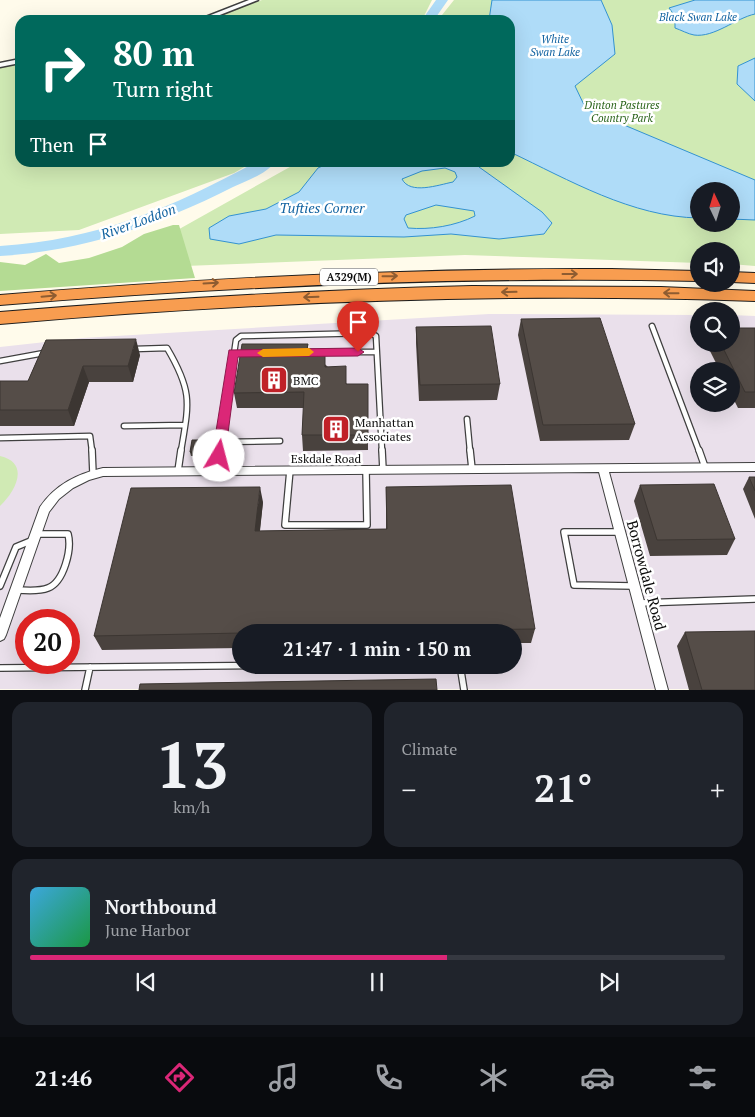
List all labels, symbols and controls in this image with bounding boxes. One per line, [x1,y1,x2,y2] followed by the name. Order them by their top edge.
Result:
[658,10,737,24] water label: Black Swan Lake
[113,30,194,76] text: 80 m
[530,32,580,59] water label: White Swan Lake
[30,35,95,100] icon: right
[113,74,213,103] text: Turn right
[583,98,660,125] park label: Dinton Pastures Country Park
[84,130,112,158] icon: arrive
[30,132,74,157] text: Then
[690,182,740,232] north arrow
[690,182,740,412] map controls
[280,198,365,217] water label: Tufties Corner
[97,199,178,244] water label: River Loddon
[690,242,740,292] button: sound
[320,268,378,286] road number: A329(M)
[562,269,578,279] one-way arrow
[382,271,398,281] one-way arrow
[202,279,218,288] one-way arrow
[501,287,518,297] one-way arrow
[664,289,680,298] one-way arrow
[40,291,56,300] one-way arrow
[304,292,320,301] one-way arrow
[337,301,379,352] pin
[690,302,740,352] button: search
[344,308,372,336] icon: arrive
[690,362,740,412] button: layers
[259,365,289,395] building icon: BMC
[293,373,319,388] place label: BMC
[321,414,351,444] building icon: Manhattan Associates
[355,415,414,444] place label: Manhattan Associates
[192,429,244,481] position arrow
[291,451,362,466] street label: Eskdale Road
[623,518,671,632] street label: Borrowdale Road
[15,609,80,674] speed limit sign: 20
[283,636,471,661] text: 21:47 · 1 min · 150 m
[155,720,228,807] text: 13
[402,738,457,760] text: Climate
[534,763,593,813] text: 21°
[402,771,416,808] text: −
[710,771,725,808] text: +
[173,796,210,818] text: km/h
[105,894,217,919] text: Northbound
[105,919,191,941] text: June Harbor
[132,968,160,996] icon: previous
[363,968,391,996] icon: pause
[595,968,623,996] icon: next
[162,1060,197,1095] icon: directions
[266,1060,301,1095] icon: music
[371,1060,406,1095] icon: phone
[476,1060,511,1095] icon: climate
[580,1060,615,1095] icon: car
[685,1060,720,1095] icon: filters
[35,1063,92,1092] text: 21:46

